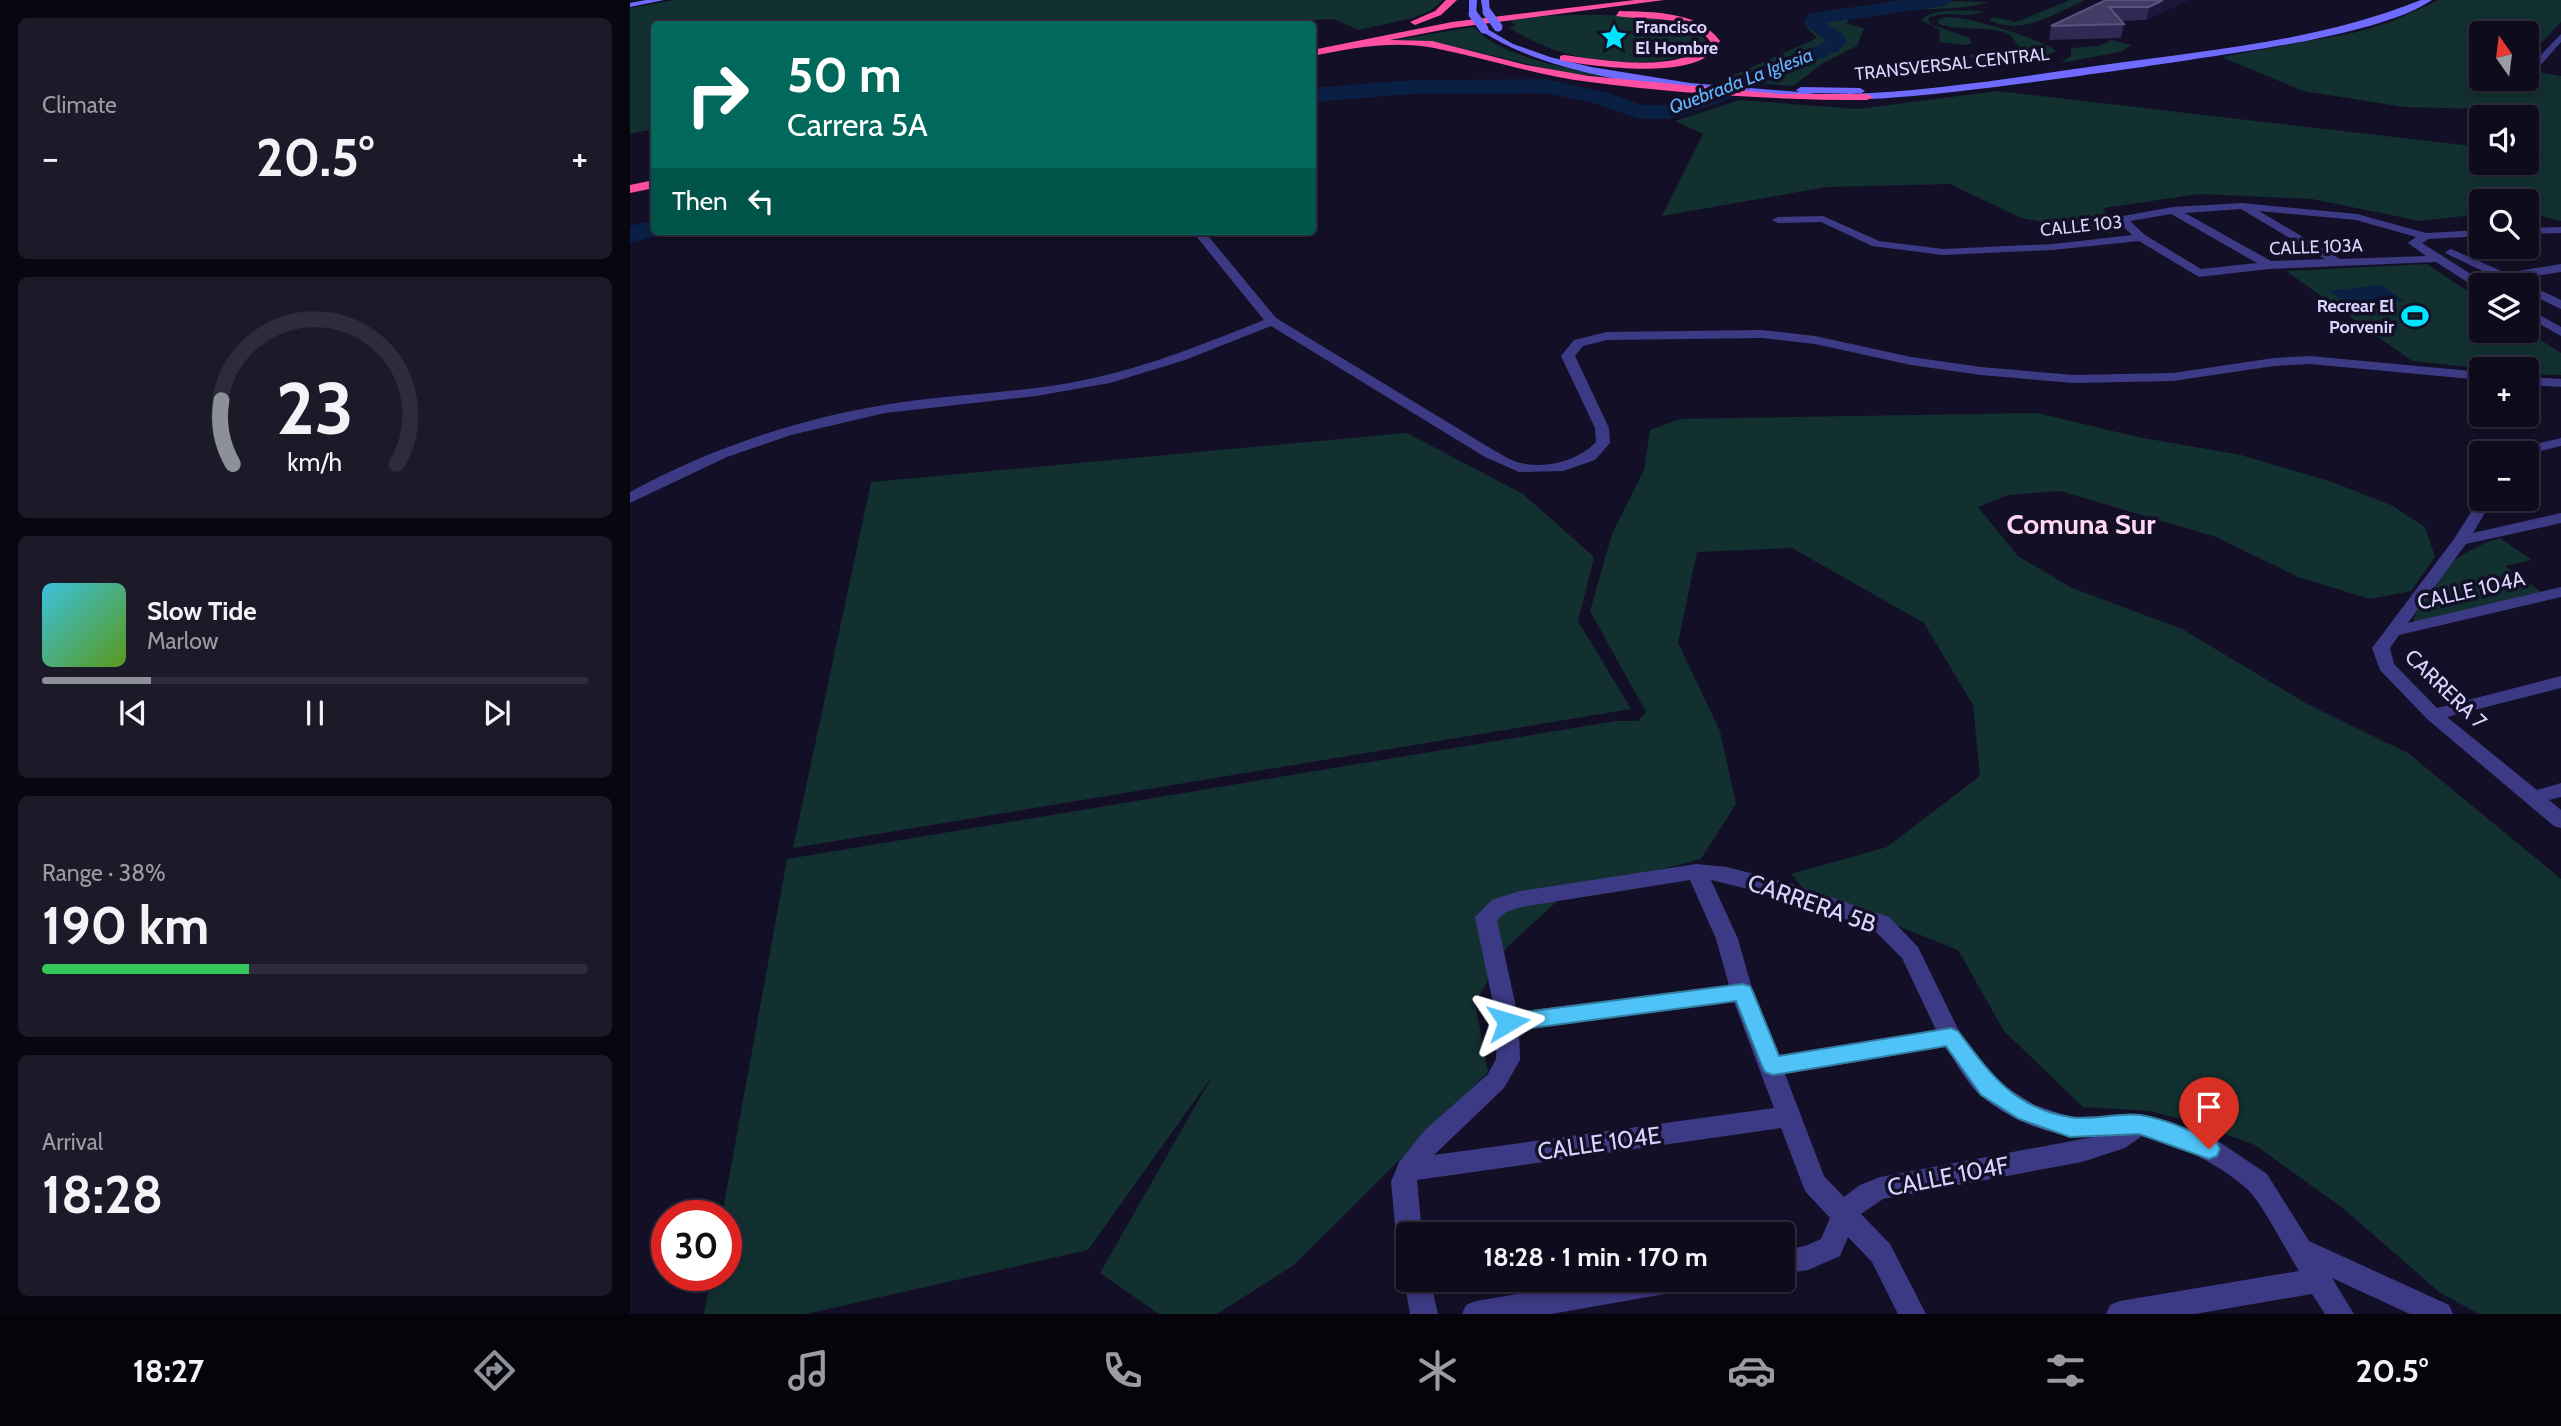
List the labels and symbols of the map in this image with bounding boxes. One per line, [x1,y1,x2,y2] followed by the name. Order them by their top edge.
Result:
[1635,16,1718,59] place label: Francisco El Hombre
[2469,21,2539,91] north arrow
[1599,22,1629,52] place icon: Francisco El Hombre
[1666,43,1816,119] water label: Quebrada La Iglesia
[1854,43,2050,85] street label: TRANSVERSAL CENTRAL
[2039,211,2123,241] street label: CALLE 103
[2269,234,2363,260] street label: CALLE 103A
[2317,295,2394,338] place label: Recrear El Porvenir
[2400,301,2430,331] sports icon: Recrear El Porvenir
[2007,507,2156,541] district label: Comuna Sur
[2415,565,2527,615] street label: CALLE 104A
[2400,644,2492,734] street label: CARRERA 7
[1744,868,1880,938] street label: CARRERA 5B
[1471,985,1545,1059] position arrow
[2179,1077,2239,1149] pin
[1536,1120,1662,1166] street label: CALLE 104E
[1885,1150,2012,1202] street label: CALLE 104F
[651,1200,742,1291] speed limit sign: 30

